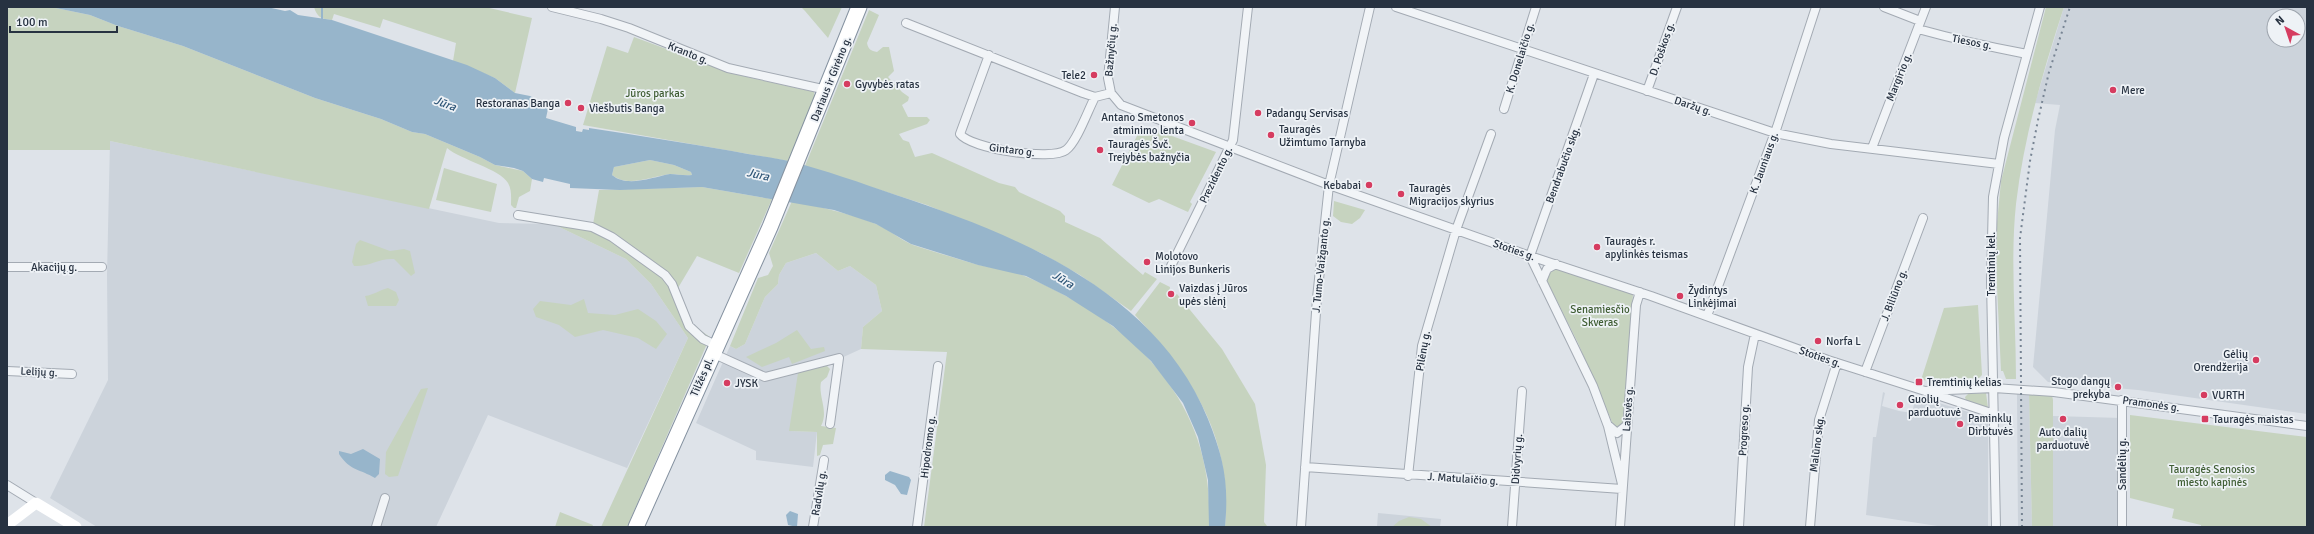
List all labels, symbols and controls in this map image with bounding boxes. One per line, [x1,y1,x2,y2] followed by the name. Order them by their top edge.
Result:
[10,8,117,34] scale bar
[2266,8,2306,48] north arrow
[2273,13,2287,28] text: N
[16,15,48,30] text: 100 m
[1503,21,1537,95] street label: K. Donelaičio g.
[1647,21,1677,77] street label: D. Poškos g.
[1102,23,1120,77] street label: Bažnyčių g.
[1951,32,1993,52] street label: Tiesos g.
[808,35,854,123] street label: Dariaus ir Girėno g.
[666,39,710,67] street label: Kranto g.
[1883,51,1915,103] street label: Margirio g.
[1061,69,1086,82] place label: Tele2
[1089,70,1099,80] marker: Tele2
[855,78,920,91] place label: Gyvybės ratas
[842,79,852,89] marker: Gyvybės ratas
[2121,84,2145,97] place label: Mere
[2108,85,2118,95] marker: Mere
[625,87,685,100] park label: Jūros parkas
[432,93,459,115] water label: Jūra
[1673,94,1714,118] street label: Daržų g.
[476,97,560,110] place label: Restoranas Banga
[563,98,573,108] marker: Restoranas Banga
[589,102,665,115] place label: Viešbutis Banga
[576,103,586,113] marker: Viešbutis Banga
[1266,107,1348,120] place label: Padangų Servisas
[1253,108,1263,118] marker: Padangų Servisas
[1101,111,1184,137] place label: Antano Smetonos atminimo lenta
[1187,118,1197,128] marker: Antano Smetonos atminimo lenta
[1279,123,1367,149] place label: Tauragės Užimtumo Tarnyba
[1543,125,1583,205] street label: Bendrabučio skg.
[1266,130,1276,140] marker: Tauragės Užimtumo Tarnyba
[1747,130,1781,196] street label: K. Jauniaus g.
[1108,137,1190,164] place label: Tauragės Švč. Trejybės bažnyčia
[988,141,1036,159] street label: Gintaro g.
[1095,145,1105,155] marker: Tauragės Švč. Trejybės bažnyčia
[1197,145,1235,205] street label: Prezidento g.
[746,165,771,185] water label: Jūra
[1323,179,1361,192] place label: Kebabai
[1364,180,1374,190] marker: Kebabai
[1409,182,1494,208] place label: Tauragės Migracijos skyrius
[1396,189,1406,199] marker: Tauragės Migracijos skyrius
[1310,217,1332,313] street label: J. Tumo-Vaižganto g.
[1985,232,1998,296] street label: Tremtinių kel.
[1605,235,1688,261] place label: Tauragės r. apylinkės teismas
[1491,237,1537,263] street label: Stoties g.
[1592,242,1602,252] marker: Tauragės r. apylinkės teismas
[1155,250,1230,276] place label: Molotovo Linijos Bunkeris
[1142,257,1152,267] marker: Molotovo Linijos Bunkeris
[31,261,77,274] street label: Akacijų g.
[1878,267,1910,323] street label: J. Biliūno g.
[1050,268,1077,293] water label: Jūra
[1179,282,1248,308] place label: Vaizdas į Jūros upės slėnį
[1688,283,1737,310] place label: Žydintys Linkėjimai
[1166,289,1176,299] marker: Vaizdas į Jūros upės slėnį
[1675,291,1685,301] marker: Žydintys Linkėjimai
[1570,303,1630,329] park label: Senamiesčio Skveras
[1413,330,1433,372] street label: Pilėnų g.
[1826,335,1861,348] place label: Norfa L
[1813,336,1823,346] marker: Norfa L
[1797,344,1843,370] street label: Stoties g.
[2193,348,2248,374] place label: Gėlių Orendžerija
[688,355,716,398] street label: Tilžės pl.
[2251,355,2261,365] marker: Gėlių Orendžerija
[20,365,58,379] street label: Lelijų g.
[2051,375,2110,401] place label: Stogo dangų prekyba
[1927,376,2002,389] place label: Tremtinių kelias
[735,377,758,390] place label: JYSK
[1914,377,1924,387] marker: Tremtinių kelias
[722,378,732,388] marker: JYSK
[2113,382,2123,392] marker: Stogo dangų prekyba
[1620,386,1636,432] street label: Laisvės g.
[2212,389,2245,402] place label: VURTH
[2199,390,2209,400] marker: VURTH
[1908,393,1961,419] place label: Guolių parduotuvė
[2122,394,2180,414] street label: Pramonės g.
[1895,400,1905,410] marker: Guolių parduotuvė
[1736,403,1752,457] street label: Progreso g.
[1968,412,2013,438] place label: Paminklų Dirbtuvės
[2213,413,2294,426] place label: Tauragės maistas
[2058,414,2068,424] marker: Auto dalių parduotuvė
[2200,414,2210,424] marker: Tauragės maistas
[918,415,938,479] street label: Hipodromo g.
[1807,415,1827,473] street label: Malūno skg.
[1955,419,1965,429] marker: Paminklų Dirbtuvės
[2036,426,2090,452] place label: Auto dalių parduotuvė
[1509,433,1525,485] street label: Didvyrių g.
[2116,438,2129,490] street label: Sandėlių g.
[2169,463,2255,489] park label: Tauragės Senosios miesto kapinės
[809,469,829,517] street label: Radvilų g.
[1427,470,1499,488] street label: J. Matulaičio g.

